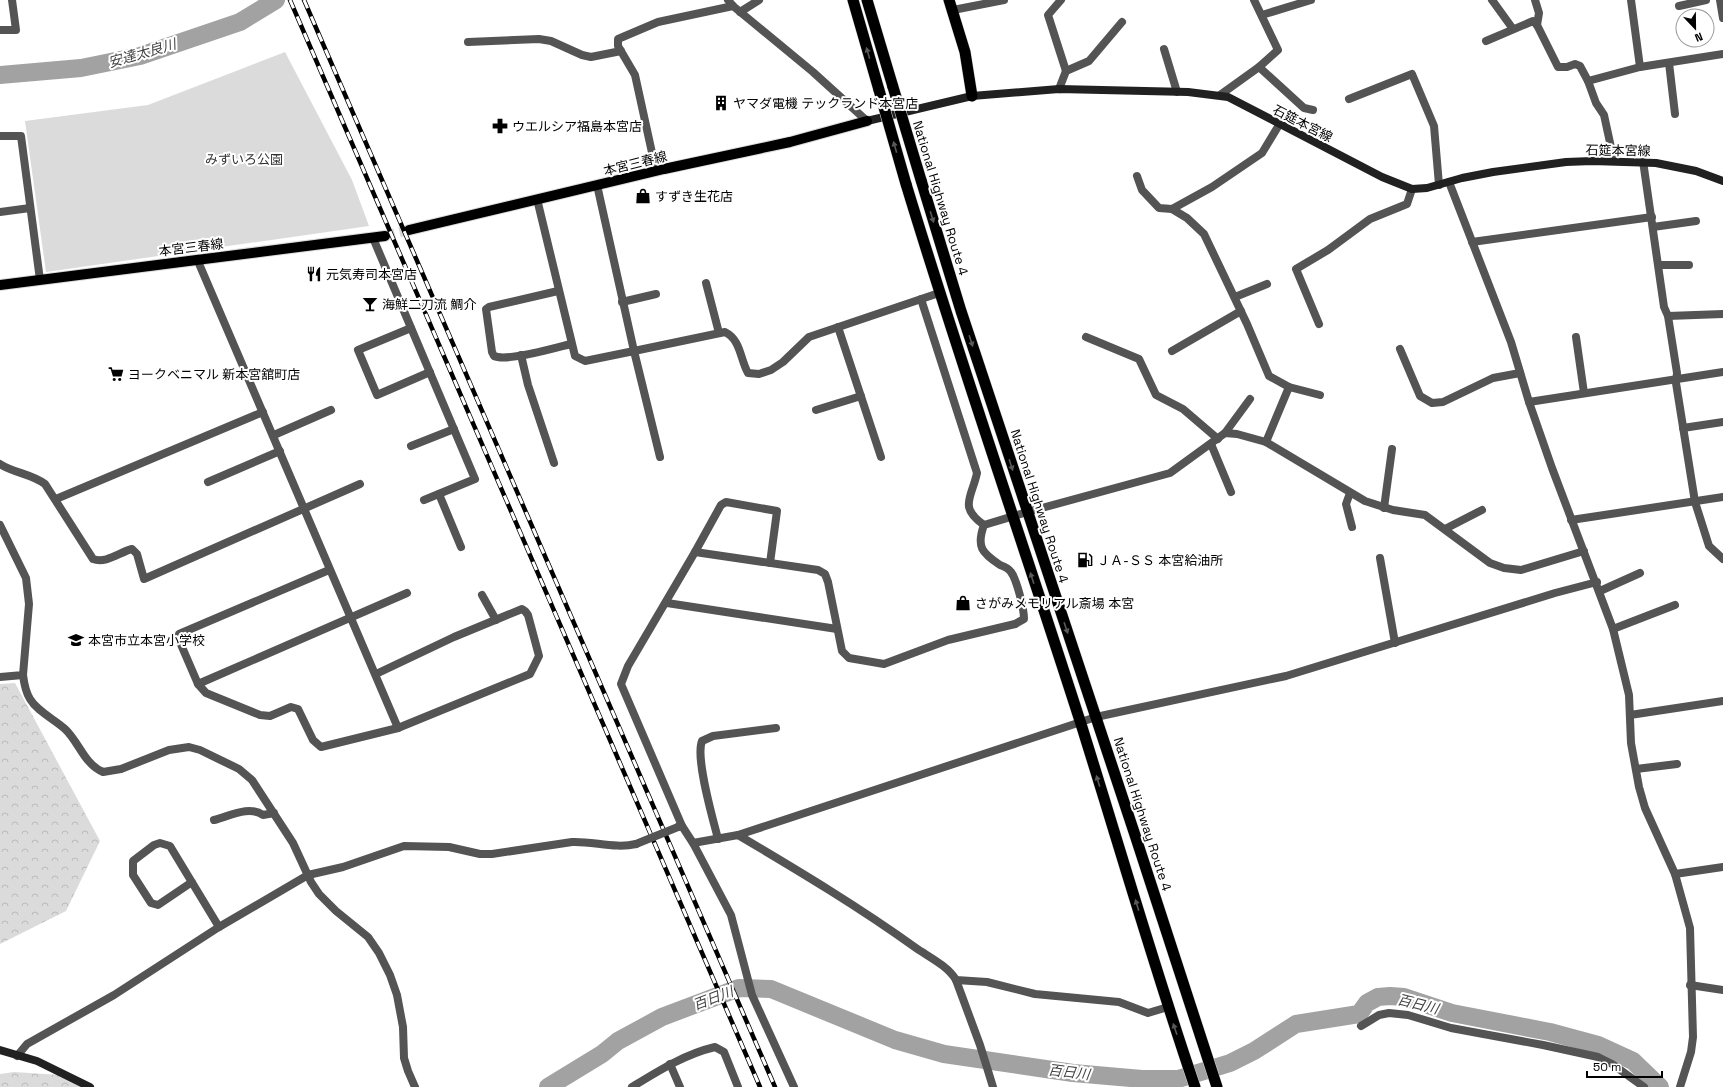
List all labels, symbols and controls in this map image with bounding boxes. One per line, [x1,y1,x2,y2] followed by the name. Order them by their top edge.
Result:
[1675,8,1715,48] north arrow
[1693,29,1705,45] text: N
[106,34,180,71] water label: 安達太良川
[865,46,871,58] one-way arrow
[712,94,730,112] building icon: ヤマダ電機 テックランド本宮店
[733,95,918,112] place label: ヤマダ電機 テックランド本宮店
[1270,101,1336,146] street label: 石筵本宮線
[491,117,509,135] pharmacy icon: ウエルシア福島本宮店
[512,118,642,135] place label: ウエルシア福島本宮店
[909,119,972,278] street label: National Highway Route 4
[892,140,898,152] one-way arrow
[1585,141,1651,160] street label: 石筵本宮線
[602,147,669,180] street label: 本宮三春線
[205,151,283,168] park label: みずいろ公園
[634,187,652,205] shop icon: すずき生花店
[655,188,733,205] place label: すずき生花店
[929,211,935,223] one-way arrow
[158,235,224,260] street label: 本宮三春線
[305,265,323,283] restaurant icon: 元気寿司本宮店
[326,266,417,283] place label: 元気寿司本宮店
[361,295,379,313] bar icon: 海鮮二刀流 鯛介
[382,296,477,313] place label: 海鮮二刀流 鯛介
[968,336,974,348] one-way arrow
[107,365,125,383] supermarket icon: ヨークベニマル 新本宮舘町店
[128,366,300,383] place label: ヨークベニマル 新本宮舘町店
[1007,427,1072,585] street label: National Highway Route 4
[1008,459,1014,471] one-way arrow
[1076,551,1094,569] fuel station icon: ＪＡ-ＳＳ 本宮給油所
[1097,552,1223,569] place label: ＪＡ-ＳＳ 本宮給油所
[1029,571,1035,583] one-way arrow
[954,594,972,612] shop icon: さがみメモリアル斎場 本宮
[975,595,1134,612] place label: さがみメモリアル斎場 本宮
[1063,622,1069,634] one-way arrow
[67,631,85,649] school or university icon: 本宮市立本宮小学校
[88,632,205,649] place label: 本宮市立本宮小学校
[1110,735,1175,893] street label: National Highway Route 4
[1095,775,1101,787] one-way arrow
[1133,899,1139,911] one-way arrow
[690,981,738,1014] water label: 百日川
[1395,990,1442,1018] water label: 百日川
[1172,1023,1178,1035] one-way arrow
[1587,1053,1662,1079] scale bar
[1593,1059,1621,1075] text: 50 m
[1047,1061,1093,1084] water label: 百日川

